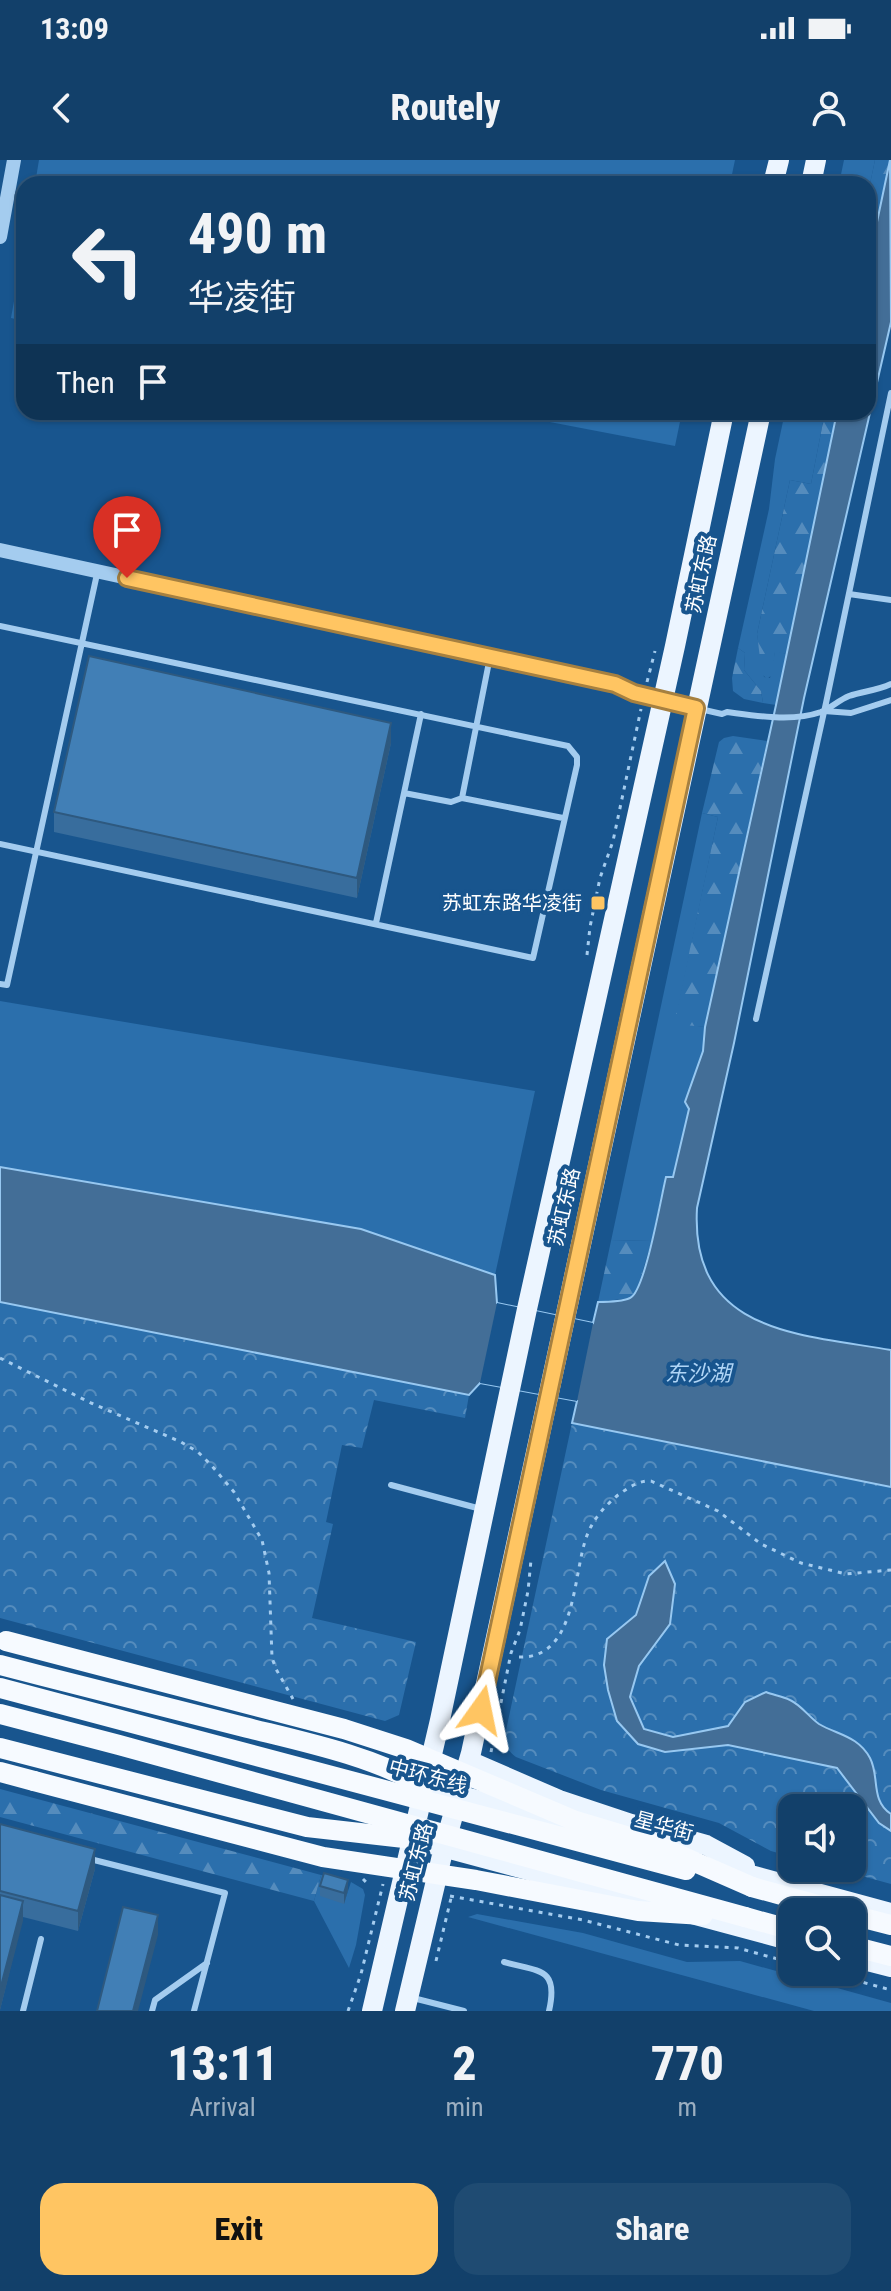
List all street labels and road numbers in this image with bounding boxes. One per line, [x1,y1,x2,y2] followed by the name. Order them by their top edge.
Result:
[681,532,721,616] street label: 苏虹东路
[543,1165,585,1249] street label: 苏虹东路
[386,1754,470,1798] street label: 中环东线
[632,1807,696,1845] street label: 星华街
[395,1820,437,1904] street label: 苏虹东路

